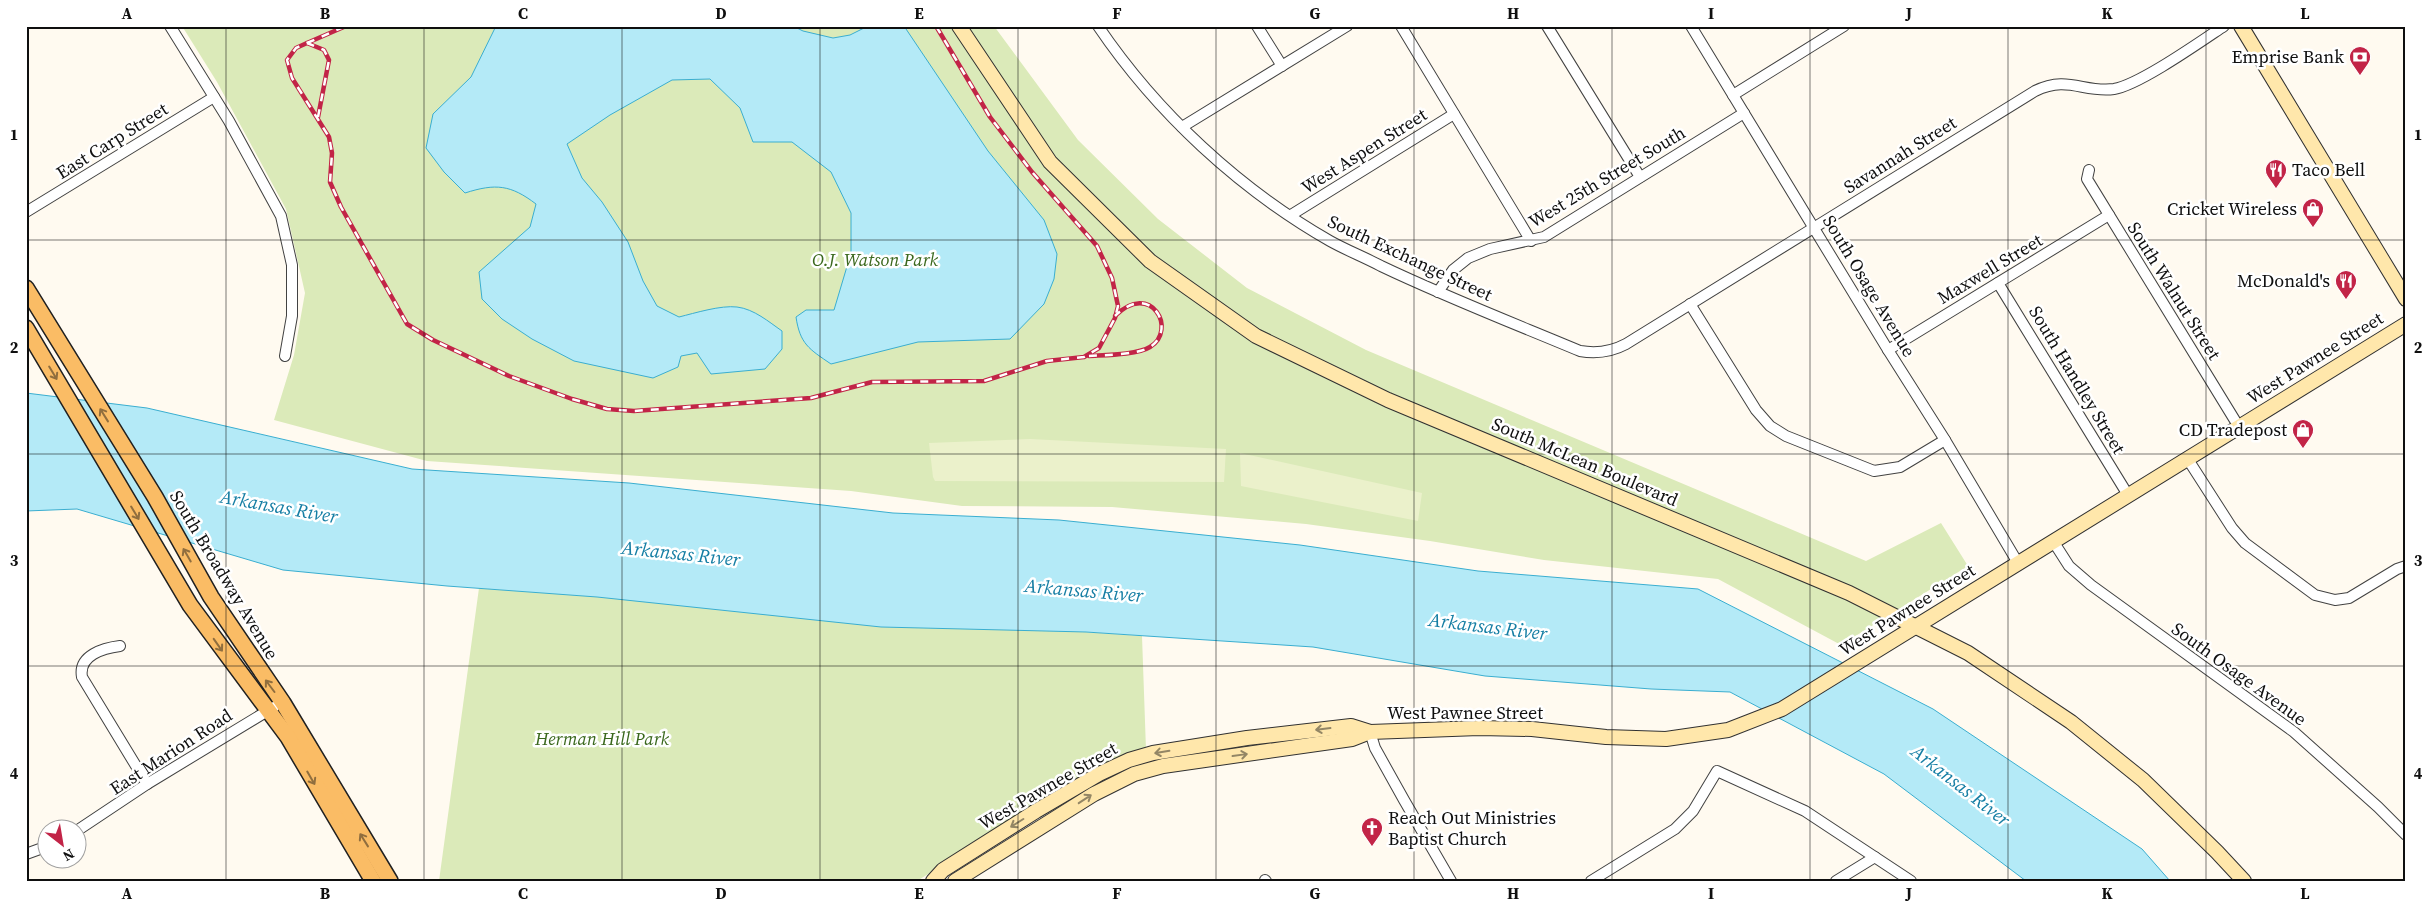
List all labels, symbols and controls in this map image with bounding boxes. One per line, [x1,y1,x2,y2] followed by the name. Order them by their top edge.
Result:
[122,2,133,24] text: A
[320,2,331,24] text: B
[518,2,528,24] text: C
[715,2,727,24] text: D
[914,2,924,24] text: E
[1112,2,1122,24] text: F
[1310,2,1321,24] text: G
[1507,2,1519,24] text: H
[1708,2,1714,24] text: I
[1905,2,1912,24] text: J
[2101,2,2113,24] text: K
[2300,2,2310,24] text: L
[2231,44,2344,69] place label: Emprise Bank
[2348,45,2372,76] bank icon: Emprise Bank
[51,96,172,185] street label: East Carp Street
[1296,102,1432,199] street label: West Aspen Street
[1839,110,1961,199] street label: Savannah Street
[1524,120,1690,233] street label: West 25th Street South
[10,123,18,145] text: 1
[2414,123,2422,145] text: 1
[2292,157,2365,182] place label: Taco Bell
[2264,158,2288,189] restaurant icon: Taco Bell
[2167,196,2297,221] place label: Cricket Wireless
[2301,197,2325,228] shop icon: Cricket Wireless
[1324,208,1497,307] street label: South Exchange Street
[1817,210,1922,361] street label: South Osage Avenue
[2122,217,2227,365] street label: South Walnut Street
[1933,227,2047,310] street label: Maxwell Street
[812,247,939,272] park label: O.J. Watson Park
[2237,268,2330,293] place label: McDonald's
[2334,269,2358,300] restaurant icon: McDonald's
[2023,301,2132,459] street label: South Handley Street
[2242,306,2388,410] street label: West Pawnee Street
[10,336,19,358] text: 2
[2414,336,2423,358] text: 2
[48,366,58,380] one-way arrow
[99,409,109,423] one-way arrow
[1488,411,1682,512] street label: South McLean Boulevard
[2179,417,2287,442] place label: CD Tradepost
[2291,418,2315,449] shop icon: CD Tradepost
[217,483,341,529] water label: Arkansas River
[164,486,285,664] street label: South Broadway Avenue
[131,505,141,520] one-way arrow
[619,534,743,572] water label: Arkansas River
[182,548,192,563] one-way arrow
[10,549,19,571] text: 3
[2414,549,2423,571] text: 3
[1834,558,1980,662] street label: West Pawnee Street
[1023,572,1146,608] water label: Arkansas River
[1426,606,1550,646] water label: Arkansas River
[2167,616,2312,731] street label: South Osage Avenue
[213,638,223,652] one-way arrow
[265,680,276,693] one-way arrow
[1387,700,1543,725] street label: West Pawnee Street
[105,703,237,801] street label: East Marion Road
[1315,724,1331,734] one-way arrow
[534,726,670,751] park label: Herman Hill Park
[974,736,1122,835] street label: West Pawnee Street
[1905,737,2017,833] water label: Arkansas River
[1154,747,1170,757] one-way arrow
[1232,750,1248,760] one-way arrow
[10,762,19,784] text: 4
[2414,762,2423,784] text: 4
[307,770,317,785] one-way arrow
[1078,794,1092,804] one-way arrow
[1388,805,1556,851] place label: Reach Out Ministries Baptist Church
[1360,816,1384,847] church icon: Reach Out Ministries Baptist Church
[1010,818,1024,828] one-way arrow
[38,820,88,870] north arrow
[359,833,369,847] one-way arrow
[59,844,78,866] text: N
[122,882,133,904] text: A
[320,882,331,904] text: B
[518,882,528,904] text: C
[715,882,727,904] text: D
[914,882,924,904] text: E
[1112,882,1122,904] text: F
[1310,882,1321,904] text: G
[1507,882,1519,904] text: H
[1708,882,1714,904] text: I
[1905,882,1912,904] text: J
[2101,882,2113,904] text: K
[2300,882,2310,904] text: L

